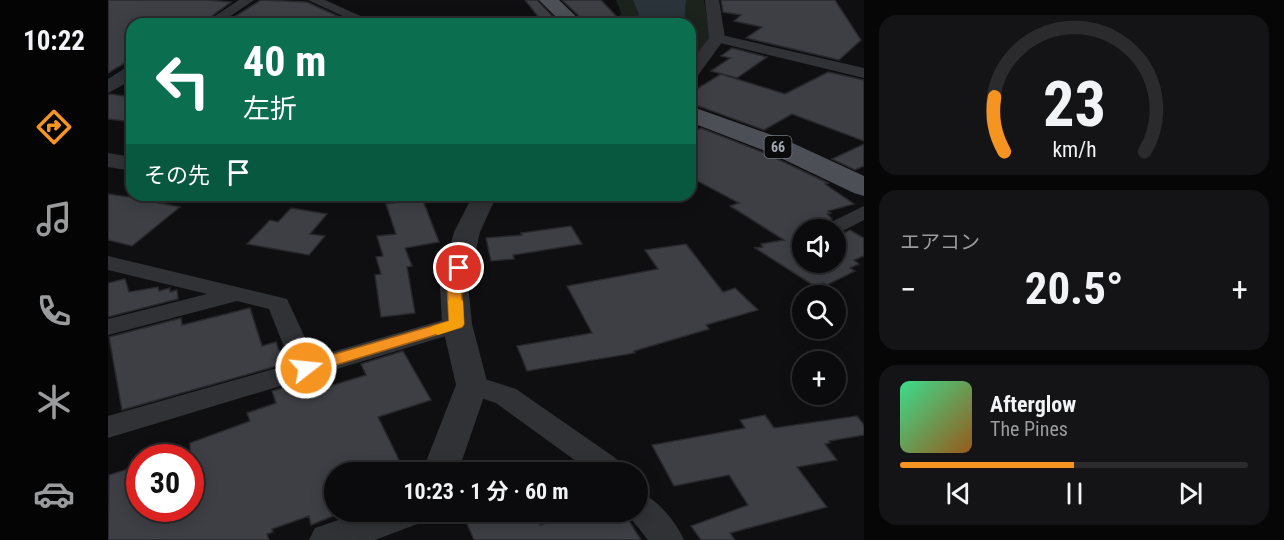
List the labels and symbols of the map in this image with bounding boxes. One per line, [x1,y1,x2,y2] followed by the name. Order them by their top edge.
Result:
[764,136,792,158] road number: 66
[433,242,484,293] pin
[274,336,338,400] position arrow
[126,444,204,522] speed limit sign: 30

